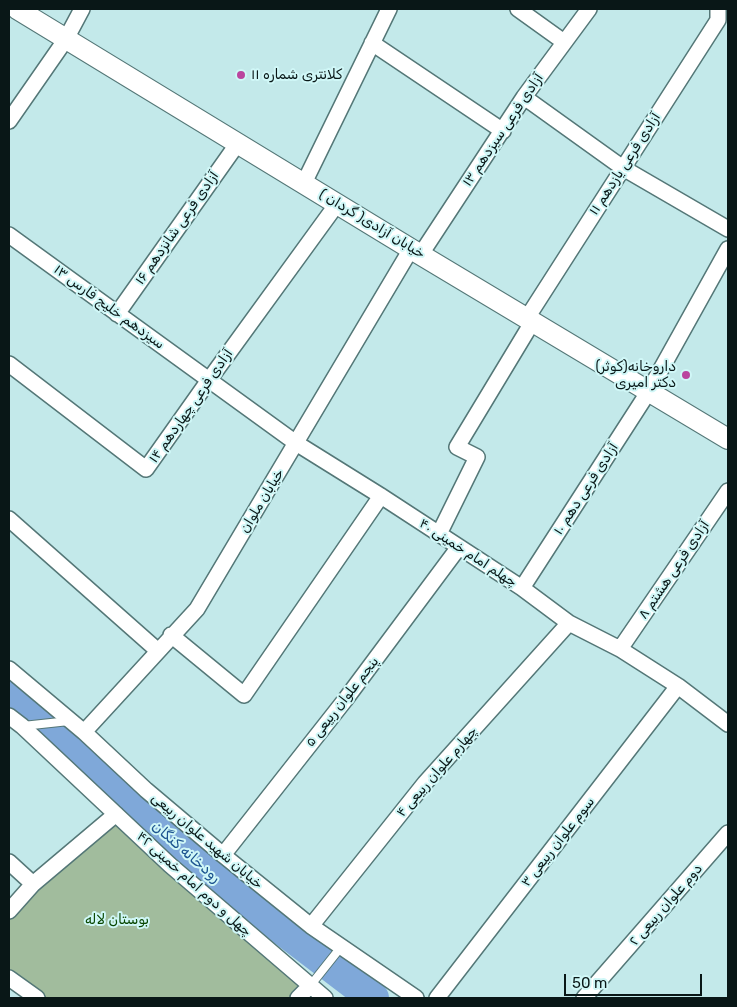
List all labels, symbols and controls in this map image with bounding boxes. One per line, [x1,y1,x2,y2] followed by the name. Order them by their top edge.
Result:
[251,67,342,83] place label: کلانتری شماره ۱۱
[235,69,247,81] marker: کلانتری شماره ۱۱
[459,70,547,190] street label: آزادی فرعی سیزدهم ۱۳
[586,110,664,218] street label: آزادی فرعی یازدهم ۱۱
[132,168,222,288] street label: آزادی فرعی شانزدهم ۱۶
[316,186,428,262] street label: خیابان آزادی( گردان )
[50,261,168,353] street label: سیزدهم خلیج فارس ۱۳
[145,346,237,466] street label: آزادی فرعی چهاردهم ۱۴
[595,359,676,392] place label: داروخانه(کوثر) دکتر امیری
[680,369,692,381] marker: داروخانه(کوثر) دکتر امیری
[550,440,622,538] street label: آزادی فرعی دهم ۱۰
[236,466,288,536] street label: خیابان ملوان
[416,515,520,591] street label: چهلم امام خمینی ۴۰
[635,517,713,623] street label: آزادی فرعی هشتم ۸
[302,654,382,750] street label: پنجم علوان ربیعی ۵
[393,723,481,821] street label: چهارم علوان ربیعی ۴
[148,789,266,893] street label: خیابان شهید علوان ربیعی
[518,794,598,890] street label: سوم علوان ربیعی ۳
[148,817,224,887] water label: رودخانه کنگان
[133,828,255,940] street label: چهل و دوم امام خمینی ۴۲
[626,861,706,949] street label: دوم علوان ربیعی ۲
[85,912,149,928] park label: بوستان لاله
[567,964,704,996] scale bar
[572,974,607,992] text: 50 m

